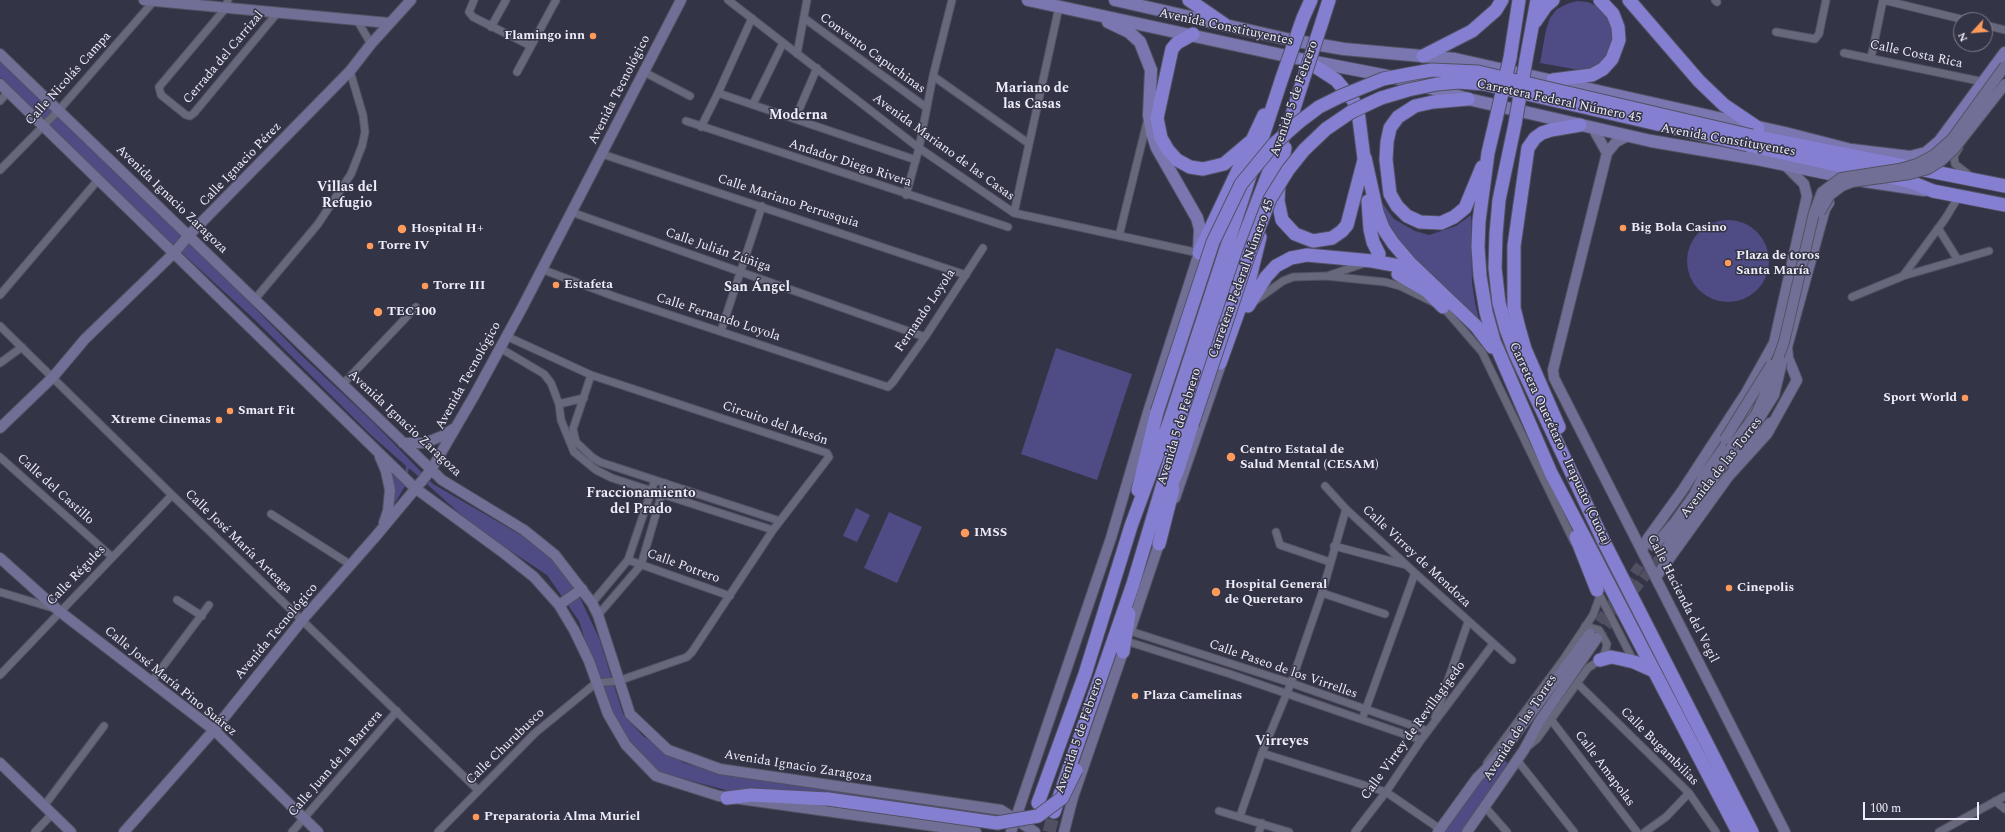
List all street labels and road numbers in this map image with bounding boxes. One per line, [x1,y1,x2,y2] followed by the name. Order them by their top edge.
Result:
[1157,6,1295,50] street label: Avenida Constituyentes
[181,8,267,108] street label: Cerrada del Carrizal
[816,10,928,98] street label: Convento Capuchinas
[23,29,115,129] street label: Calle Nicolás Campa
[586,33,654,147] street label: Avenida Tecnológico
[1868,38,1964,72] street label: Calle Costa Rica
[1268,39,1322,159] street label: Avenida 5 de Febrero
[1475,77,1643,127] street label: Carretera Federal Número 45
[869,91,1017,205] street label: Avenida Mariano de las Casas
[197,120,285,210] street label: Calle Ignacio Pérez
[1659,121,1797,161] street label: Avenida Constituyentes
[787,137,913,191] street label: Andador Diego Rivera
[112,142,230,258] street label: Avenida Ignacio Zaragoza
[715,172,861,232] street label: Calle Mariano Perrusquia
[1206,197,1278,361] street label: Carretera Federal Número 45
[663,226,773,276] street label: Calle Julián Zúñiga
[893,267,959,355] street label: Fernando Loyola
[654,291,782,345] street label: Calle Fernando Loyola
[433,319,505,433] street label: Avenida Tecnológico
[1505,340,1613,548] street label: Carretera Querétaro - Irapuato (Cuota)
[344,367,464,481] street label: Avenida Ignacio Zaragoza
[1155,367,1205,487] street label: Avenida 5 de Febrero
[720,399,830,449] street label: Circuito del Mesón
[1678,415,1766,521] street label: Avenida de las Torres
[13,451,97,529] street label: Calle del Castillo
[181,487,295,597] street label: Calle José María Arteaga
[1359,503,1473,611] street label: Calle Virrey de Mendoza
[1643,532,1721,666] street label: Calle Hacienda del Vegil
[44,543,110,609] street label: Calle Régules
[644,547,722,587] street label: Calle Potrero
[232,581,322,683] street label: Avenida Tecnológico
[101,624,239,740] street label: Calle José María Pino Suárez
[1207,637,1359,703] street label: Calle Paseo de los Virrelles
[1359,659,1469,803] street label: Calle Virrey de Revillagigedo
[1481,672,1561,784] street label: Avenida de las Torres
[1053,676,1107,796] street label: Avenida 5 de Febrero
[1617,705,1701,789] street label: Calle Bugambilias
[463,706,549,788] street label: Calle Churubusco
[286,708,386,820] street label: Calle Juan de la Barrera
[1571,728,1637,810] street label: Calle Amapolas
[723,748,873,786] street label: Avenida Ignacio Zaragoza

